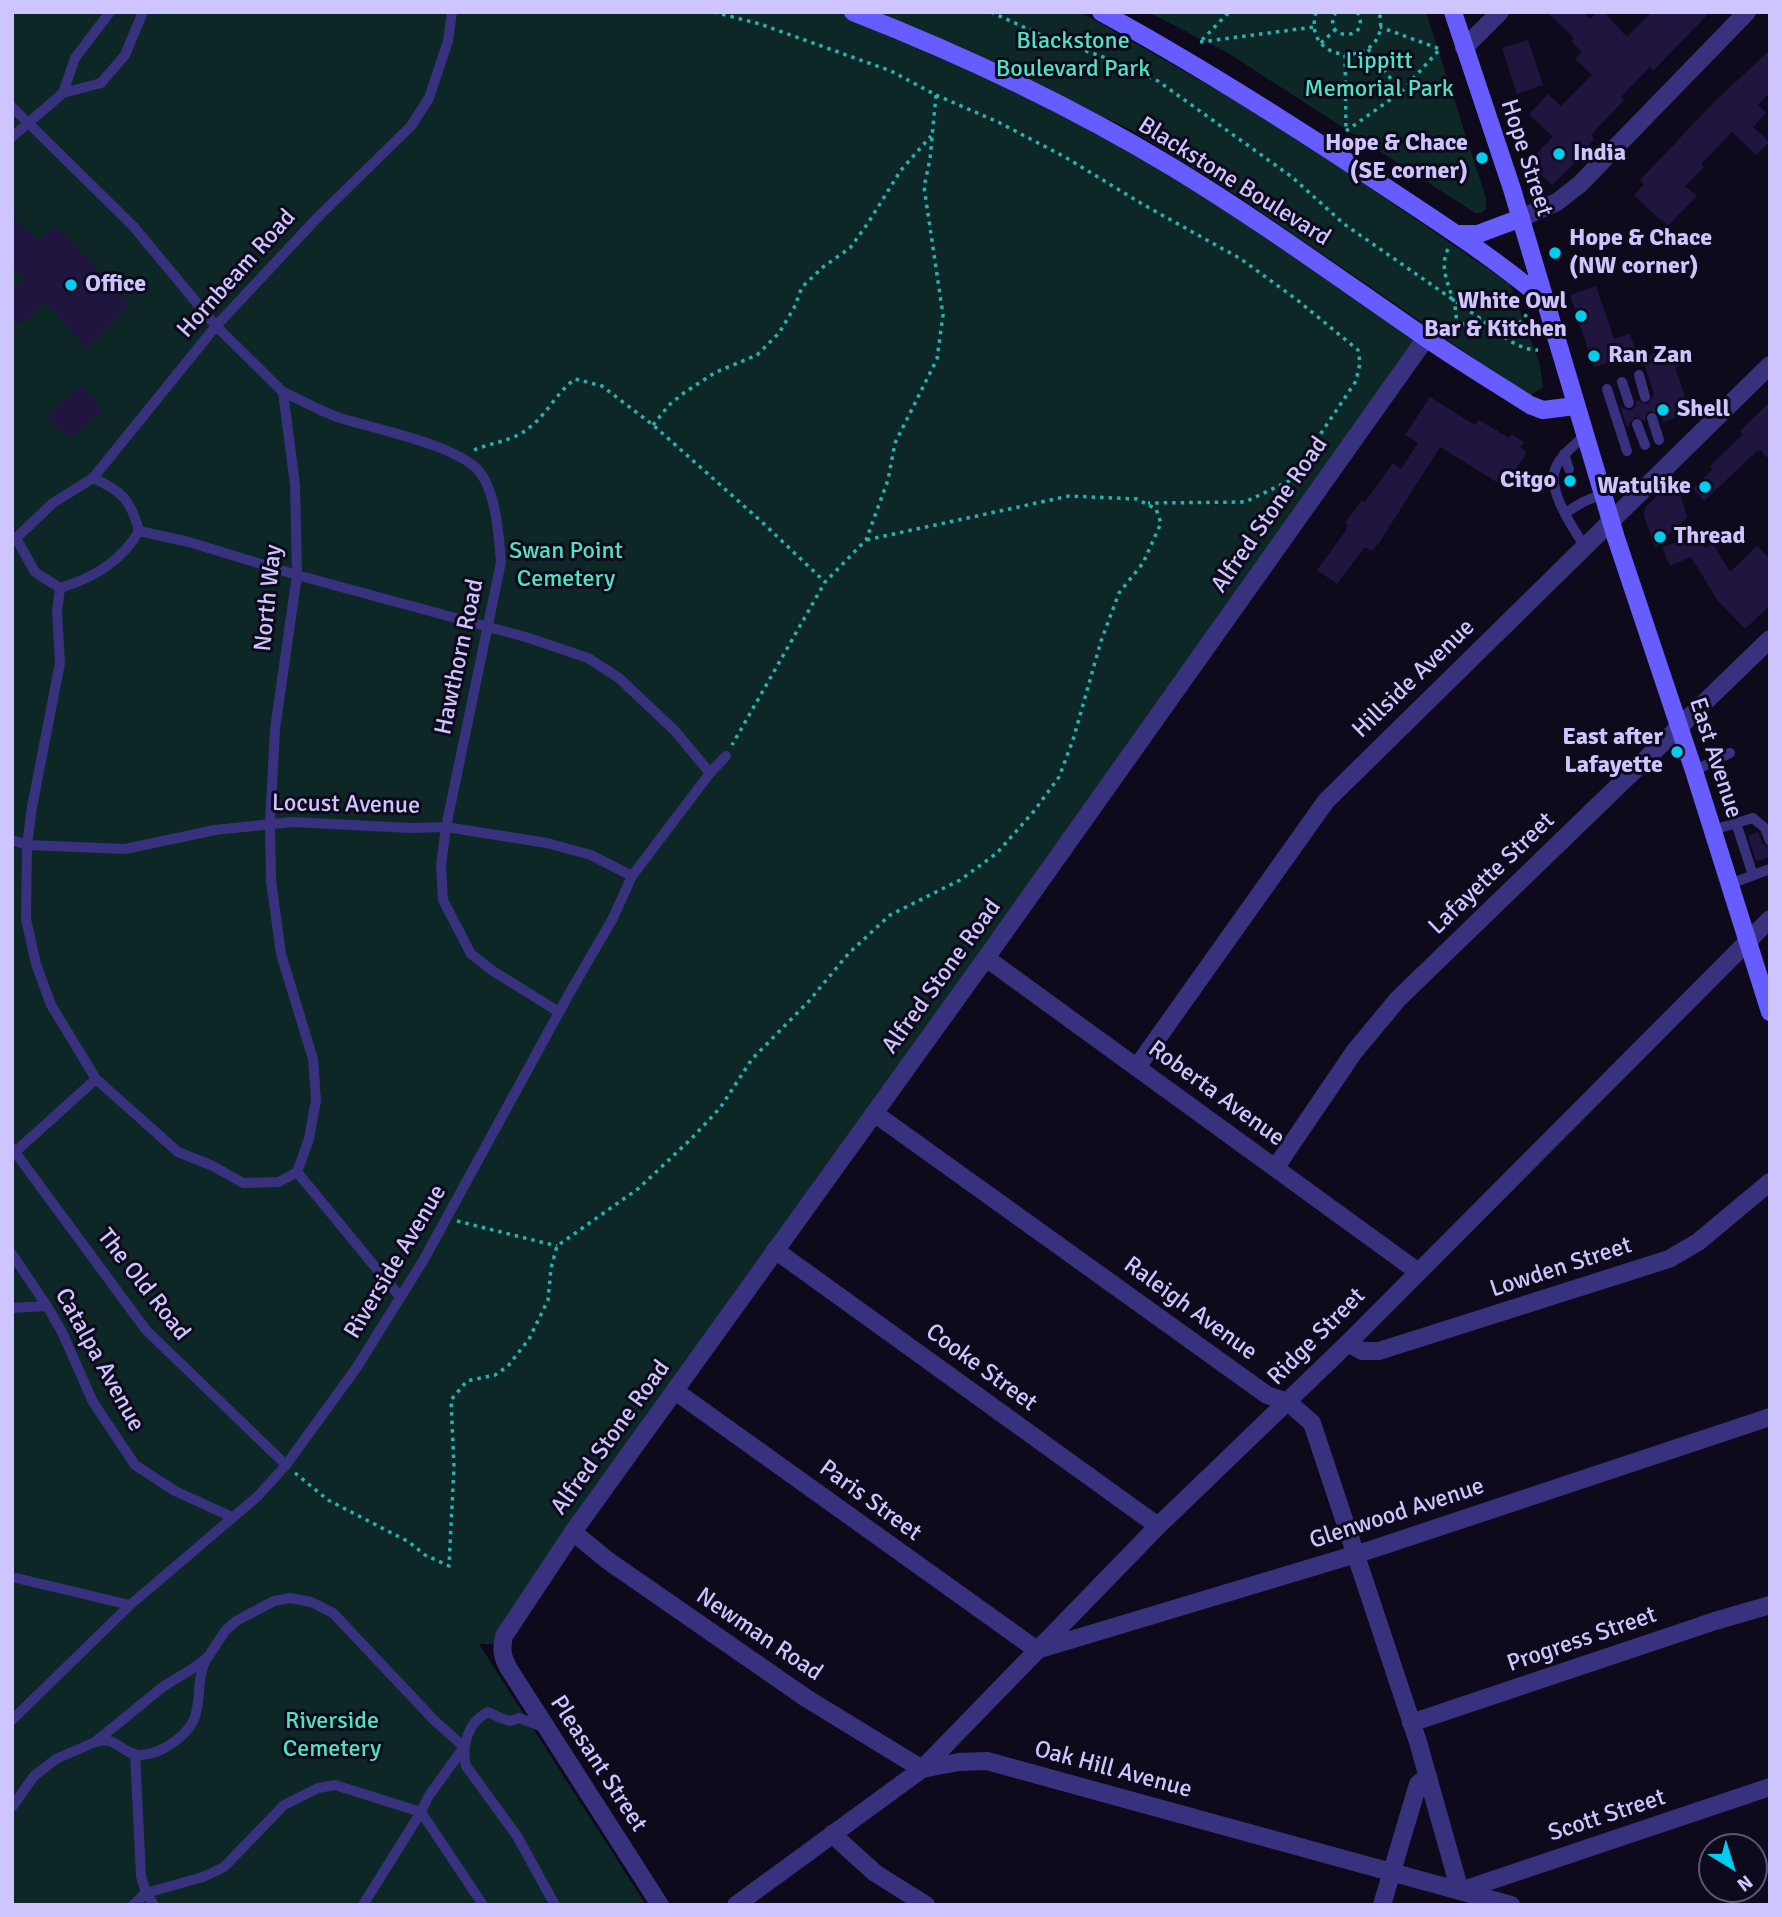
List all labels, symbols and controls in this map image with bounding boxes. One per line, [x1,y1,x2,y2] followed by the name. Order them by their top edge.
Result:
[996,28,1150,84] park label: Blackstone Boulevard Park
[1304,48,1454,104] park label: Lippitt Memorial Park
[1494,96,1558,220] street label: Hope Street
[1132,111,1336,253] street label: Blackstone Boulevard
[1325,130,1468,186] place label: Hope & Chace (SE corner)
[1573,140,1626,168] place label: India
[1551,146,1567,162] marker: India
[1474,150,1490,166] marker: Hope & Chace (SE corner)
[172,204,302,344] street label: Hornbeam Road
[1569,225,1712,281] place label: Hope & Chace (NW corner)
[1547,245,1563,261] marker: Hope & Chace (NW corner)
[85,271,146,299] place label: Office
[63,277,79,293] marker: Office
[1424,288,1567,344] place label: White Owl Bar & Kitchen
[1573,308,1589,324] marker: White Owl Bar & Kitchen
[1608,342,1692,370] place label: Ran Zan
[1586,348,1602,364] marker: Ran Zan
[1677,396,1730,424] place label: Shell
[1655,402,1671,418] marker: Shell
[1205,431,1335,599] street label: Alfred Stone Road
[1500,467,1556,495] place label: Citgo
[1562,473,1578,489] marker: Citgo
[1597,473,1691,501] place label: Watulike
[1697,479,1713,495] marker: Watulike
[1674,523,1745,551] place label: Thread
[1652,529,1668,545] marker: Thread
[509,538,623,594] park label: Swan Point Cemetery
[249,543,289,653] street label: North Way
[429,577,491,737] street label: Hawthorn Road
[1347,614,1481,744] street label: Hillside Avenue
[1682,694,1748,822] street label: East Avenue
[1562,724,1663,780] place label: East after Lafayette
[1669,744,1685,760] marker: East after Lafayette
[272,789,420,821] street label: Locust Avenue
[1423,807,1561,941] street label: Lafayette Street
[876,894,1008,1060] street label: Alfred Stone Road
[1142,1035,1290,1153] street label: Roberta Avenue
[339,1180,453,1344] street label: Riverside Avenue
[90,1223,196,1347] street label: The Old Road
[1487,1232,1635,1304] street label: Lowden Street
[1118,1251,1262,1367] street label: Raleigh Avenue
[1262,1282,1372,1392] street label: Ridge Street
[48,1283,150,1437] street label: Catalpa Avenue
[920,1318,1042,1418] street label: Cooke Street
[545,1355,677,1521] street label: Alfred Stone Road
[813,1454,927,1548] street label: Paris Street
[1306,1472,1488,1556] street label: Glenwood Avenue
[690,1582,828,1688] street label: Newman Road
[1504,1601,1660,1679] street label: Progress Street
[543,1690,653,1838] street label: Pleasant Street
[283,1708,381,1764] park label: Riverside Cemetery
[1031,1735,1195,1805] street label: Oak Hill Avenue
[1545,1784,1669,1848] street label: Scott Street
[1698,1833,1768,1903] north arrow
[1732,1869,1757,1896] text: N

